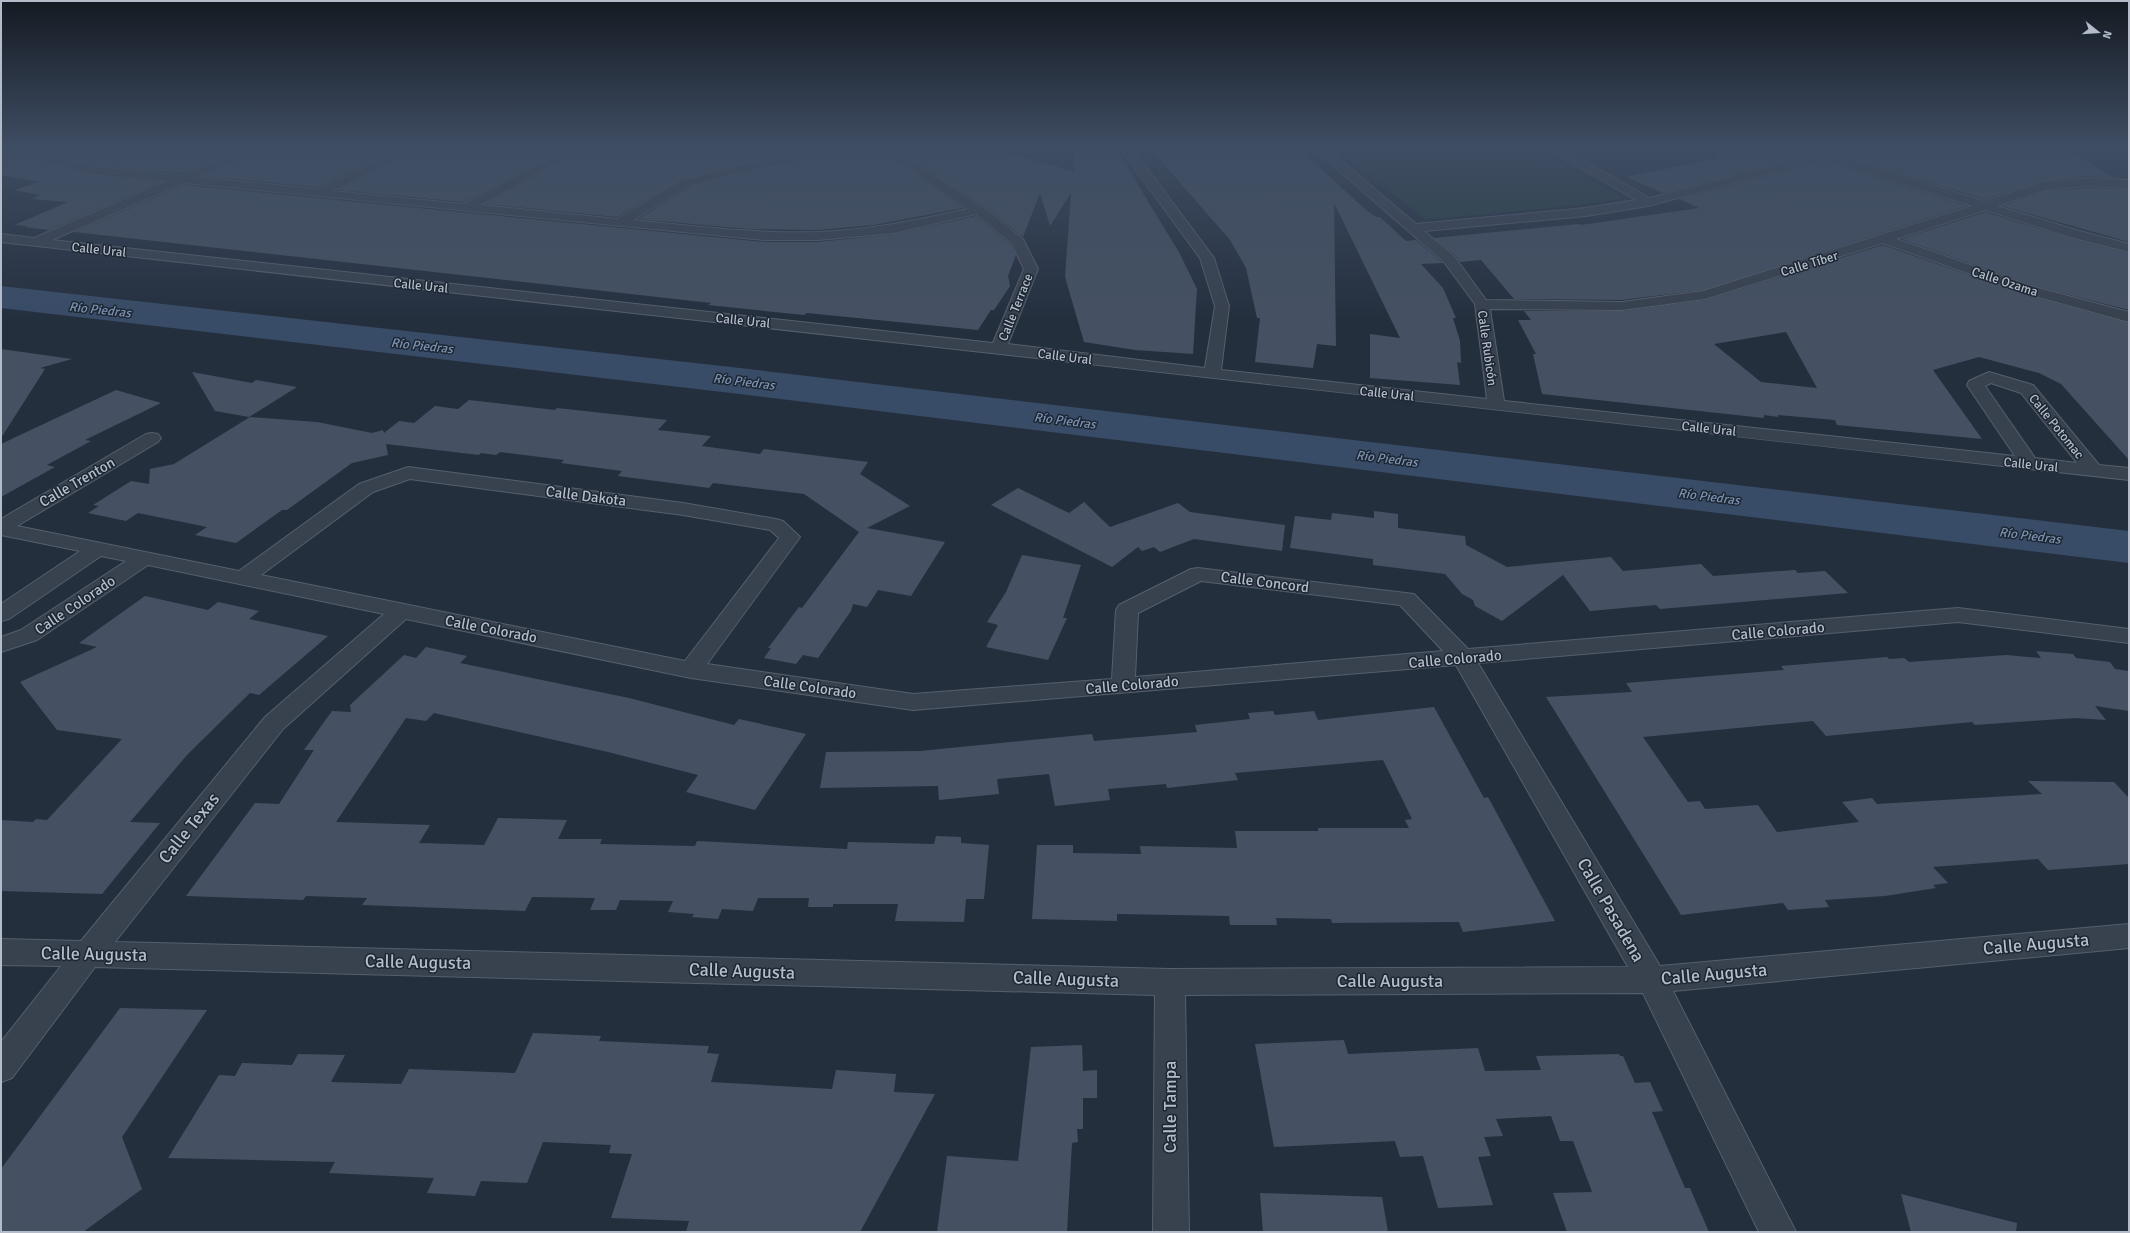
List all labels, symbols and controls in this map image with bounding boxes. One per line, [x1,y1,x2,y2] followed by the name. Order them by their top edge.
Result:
[2078,12,2118,52] north arrow
[2100,29,2114,40] text: N
[71,239,127,261] street label: Calle Ural
[1779,248,1840,280] street label: Calle Tíber
[1970,264,2040,300] street label: Calle Ozama
[995,271,1037,344] street label: Calle Terrace
[393,275,449,297] street label: Calle Ural
[68,299,133,321] water label: Río Piedras
[1474,309,1500,387] street label: Calle Rubicón
[715,310,771,332] street label: Calle Ural
[390,335,455,357] water label: Río Piedras
[1037,346,1093,368] street label: Calle Ural
[712,370,777,394] water label: Río Piedras
[1359,383,1415,405] street label: Calle Ural
[2025,391,2087,462] street label: Calle Potomac
[1033,409,1098,433] water label: Río Piedras
[1681,418,1737,440] street label: Calle Ural
[1355,447,1420,471] water label: Río Piedras
[36,453,118,511] street label: Calle Trenton
[2003,454,2059,476] street label: Calle Ural
[545,482,627,510] street label: Calle Dakota
[1677,485,1742,509] water label: Río Piedras
[1998,524,2063,548] water label: Río Piedras
[1220,568,1310,596] street label: Calle Concord
[31,571,119,639] street label: Calle Colorado
[443,611,539,647] street label: Calle Colorado
[1731,618,1825,644] street label: Calle Colorado
[1408,646,1502,672] street label: Calle Colorado
[763,672,858,702] street label: Calle Colorado
[1085,672,1179,698] street label: Calle Colorado
[154,788,224,868] street label: Calle Texas
[1572,854,1650,966] street label: Calle Pasadena
[1982,928,2090,960] street label: Calle Augusta
[41,942,147,966] street label: Calle Augusta
[365,950,471,974] street label: Calle Augusta
[688,958,796,984] street label: Calle Augusta
[1660,958,1768,990] street label: Calle Augusta
[1012,966,1120,992] street label: Calle Augusta
[1337,970,1443,992] street label: Calle Augusta
[1159,1061,1181,1153] street label: Calle Tampa

